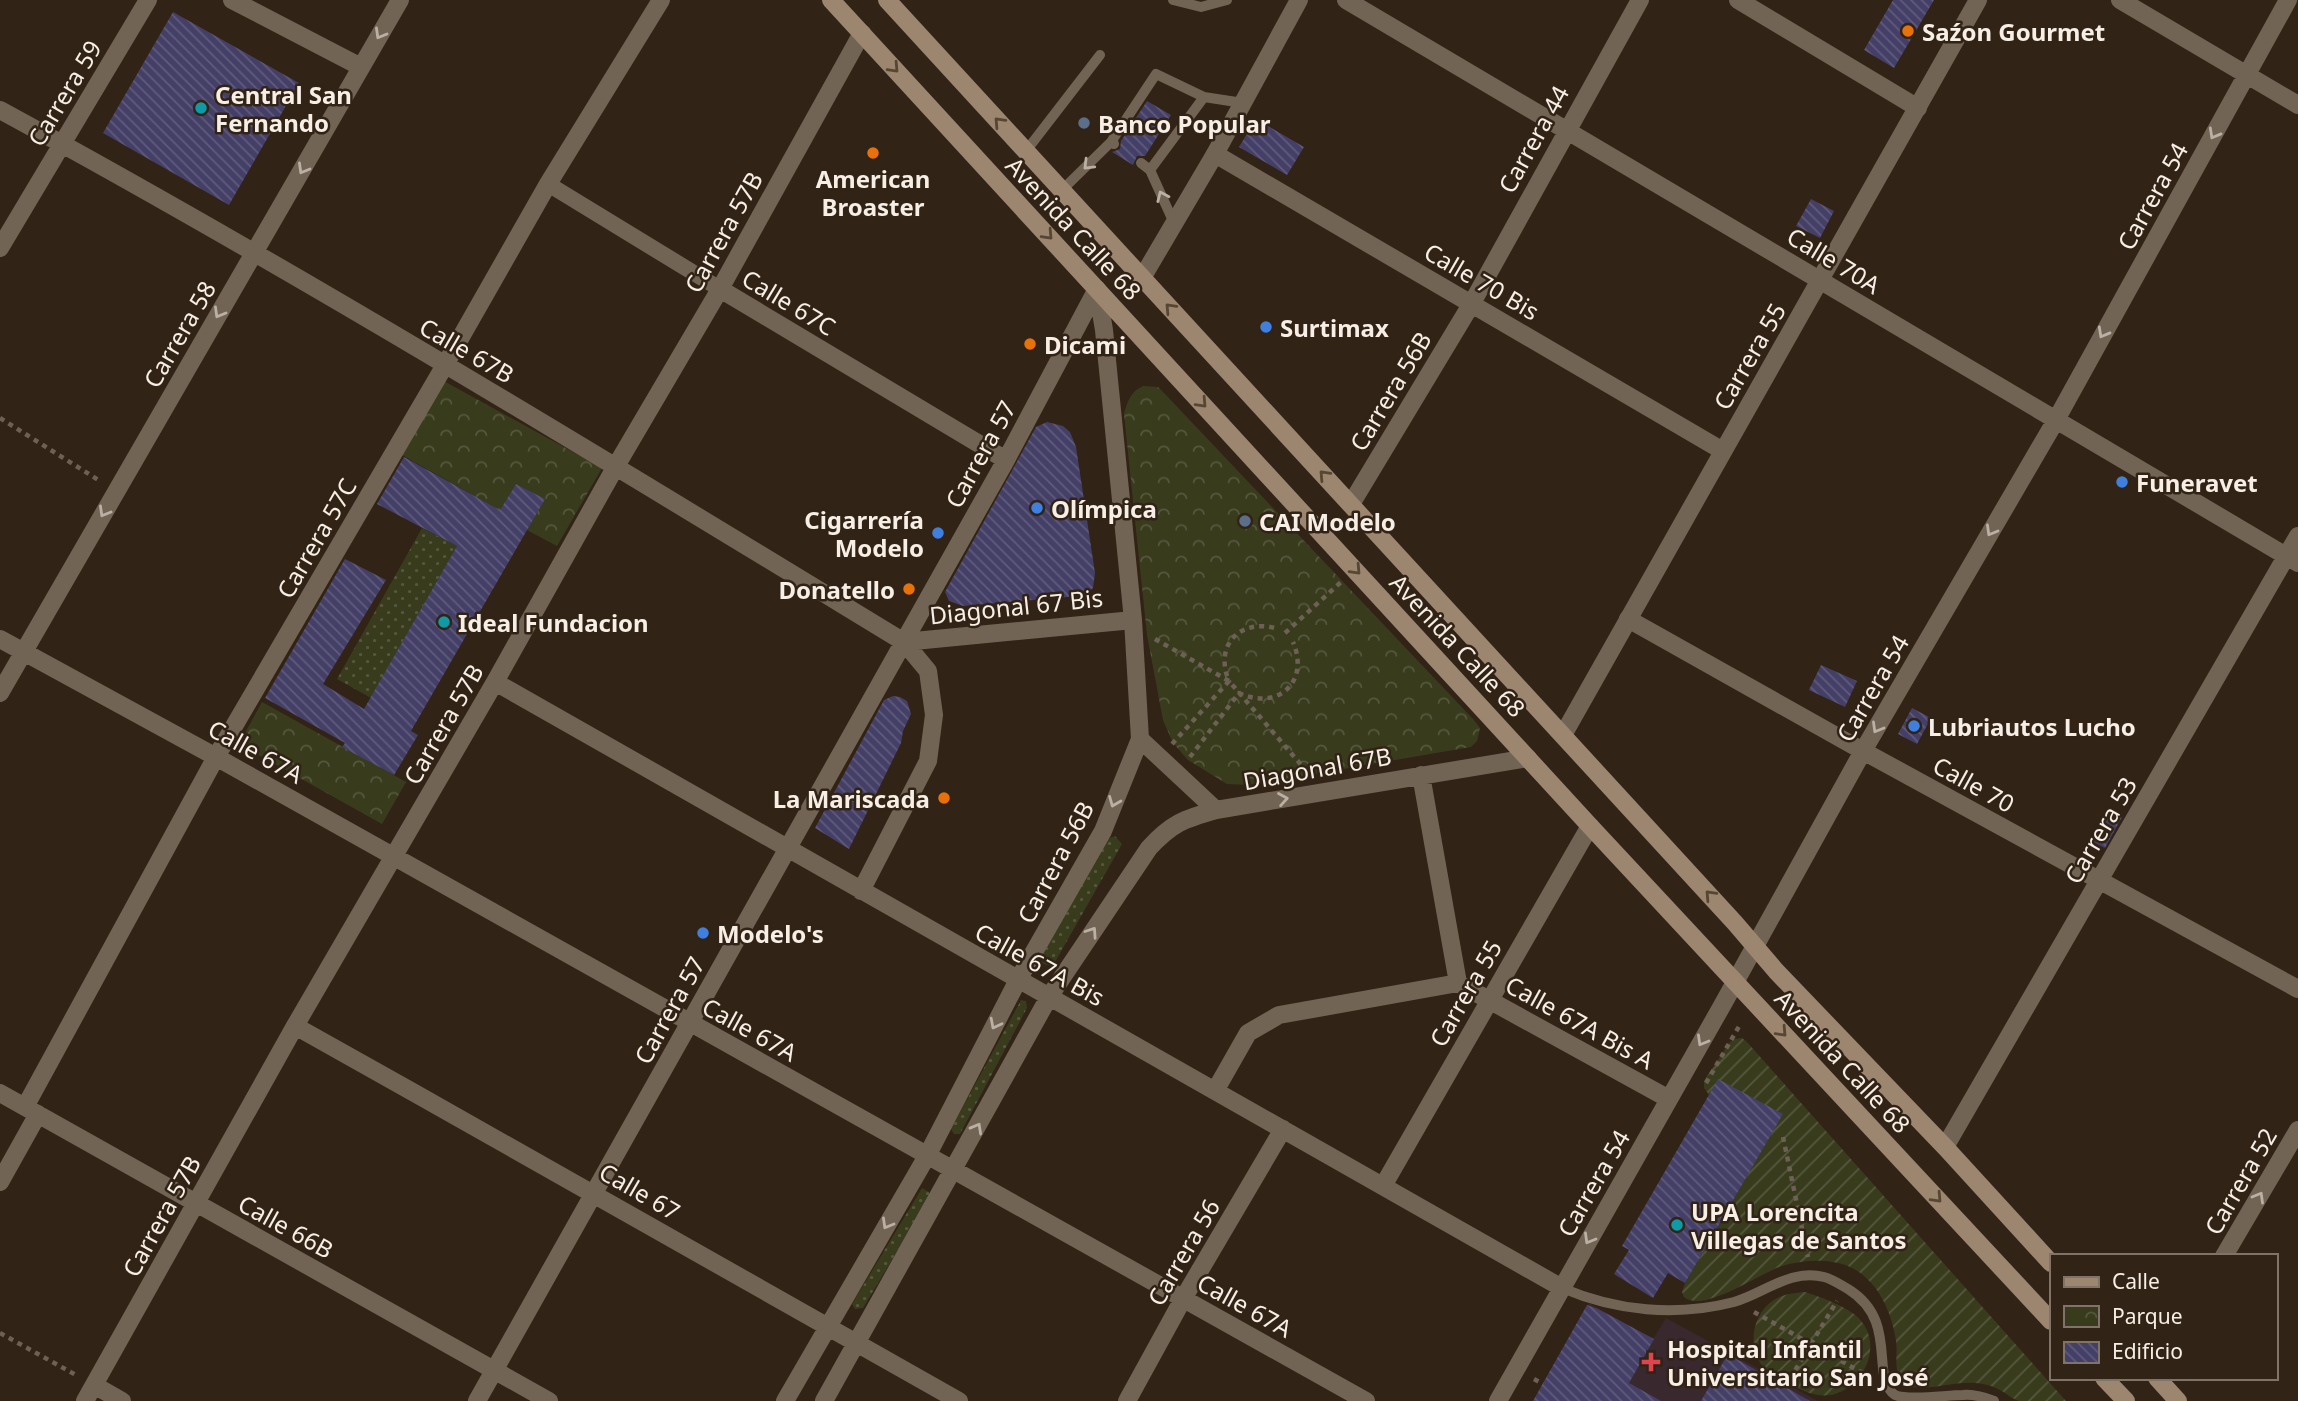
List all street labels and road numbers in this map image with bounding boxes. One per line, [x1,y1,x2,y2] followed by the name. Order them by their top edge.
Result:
[19,34,109,152] street label: Carrera 59
[1490,79,1576,199] street label: Carrera 44
[2109,136,2195,256] street label: Carrera 54
[999,149,1149,307] street label: Avenida Calle 68
[676,166,770,298] street label: Carrera 57B
[1781,219,1887,301] street label: Calle 70A
[1418,235,1546,327] street label: Calle 70 Bis
[736,261,842,343] street label: Calle 67C
[135,275,223,393] street label: Carrera 58
[1705,297,1793,415] street label: Carrera 55
[414,310,520,390] street label: Calle 67B
[1341,325,1439,457] street label: Carrera 56B
[937,394,1023,514] street label: Carrera 57
[268,472,364,604] street label: Carrera 57C
[1383,566,1533,724] street label: Avenida Calle 68
[928,580,1104,632] street label: Diagonal 67 Bis
[1828,628,1916,747] street label: Carrera 54
[395,658,491,790] street label: Carrera 57B
[203,711,310,791] street label: Calle 67A
[1240,739,1394,797] street label: Diagonal 67B
[1927,748,2021,820] street label: Calle 70
[2056,771,2144,889] street label: Carrera 53
[1009,795,1101,929] street label: Carrera 56B
[969,915,1111,1013] street label: Calle 67A Bis
[1421,934,1509,1052] street label: Carrera 55
[626,950,712,1070] street label: Carrera 57
[1500,968,1661,1077] street label: Calle 67A Bis A
[1768,982,1918,1140] street label: Avenida Calle 68
[697,989,804,1069] street label: Calle 67A
[2196,1122,2284,1240] street label: Carrera 52
[1549,1123,1637,1242] street label: Carrera 54
[114,1150,208,1282] street label: Carrera 57B
[594,1155,686,1227] street label: Calle 67
[233,1186,339,1266] street label: Calle 66B
[1139,1193,1227,1311] street label: Carrera 56
[1192,1265,1299,1345] street label: Calle 67A

